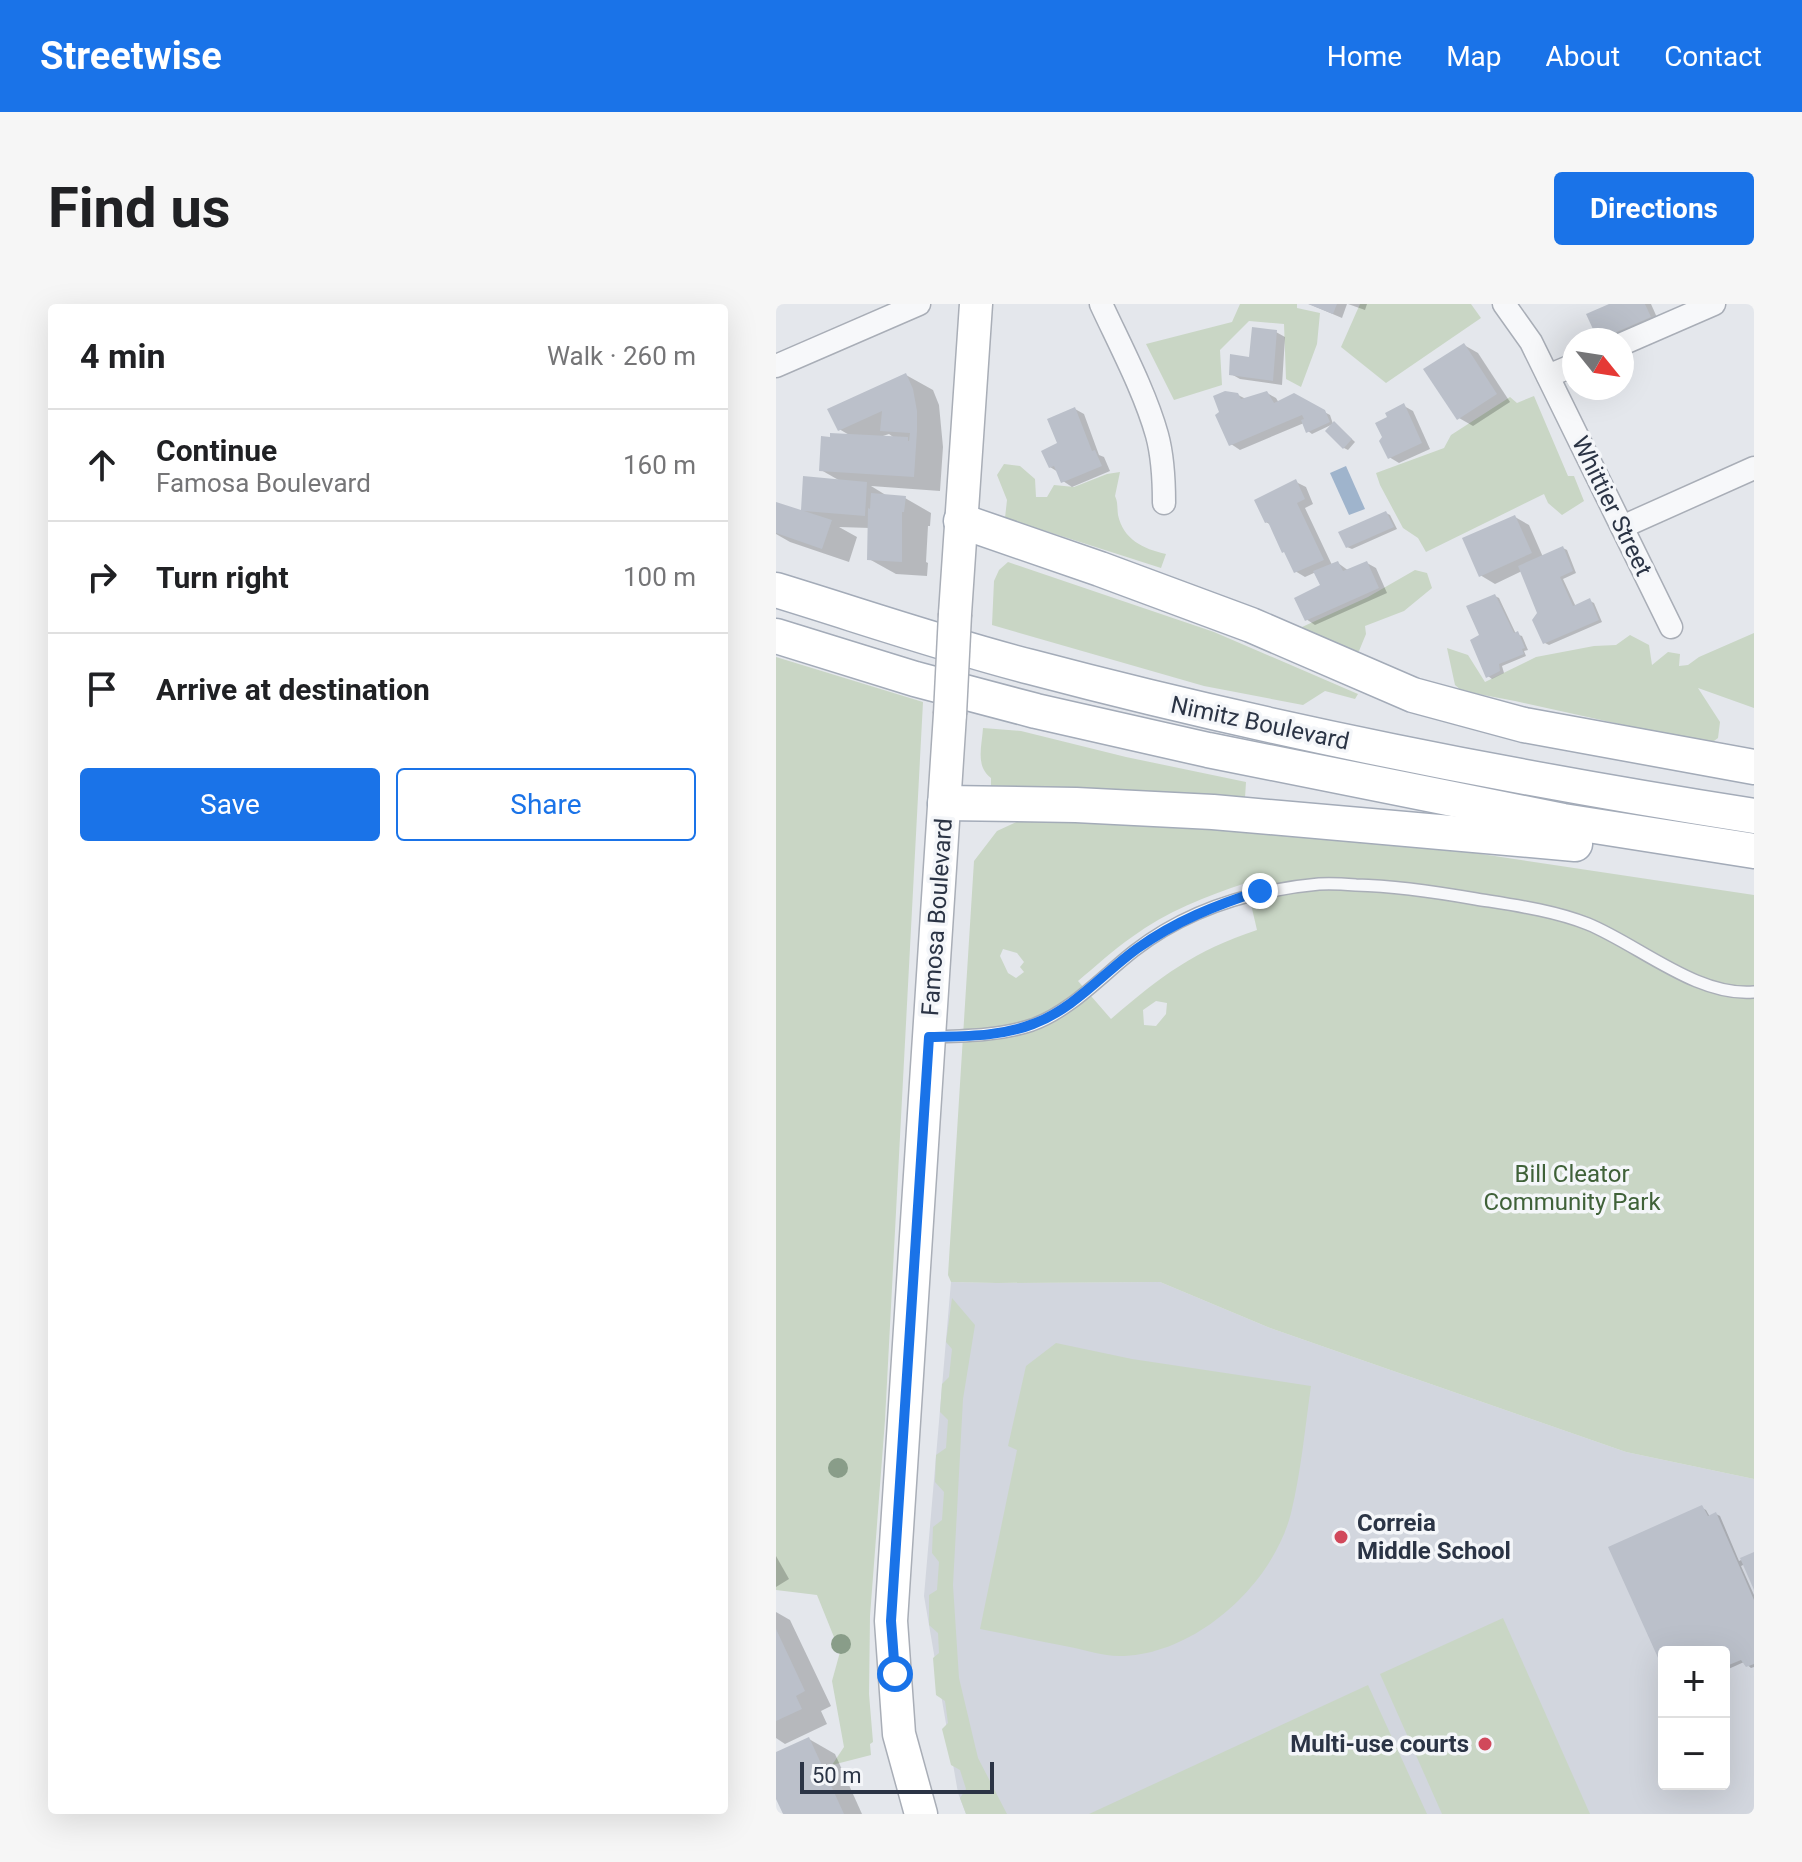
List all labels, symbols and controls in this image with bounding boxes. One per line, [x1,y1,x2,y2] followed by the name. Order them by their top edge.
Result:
[40,34,222,78] text: Streetwise
[1327,40,1402,73] text: Home
[1446,40,1502,73] text: Map
[1546,40,1620,73] text: About
[1664,40,1762,73] text: Contact
[1554,172,1754,245] button: Directions
[48,175,231,241] text: Find us
[1562,328,1634,400] north arrow
[80,336,165,376] text: 4 min
[547,341,696,371] text: Walk · 260 m
[1566,432,1658,581] street label: Whittier Street
[156,433,277,468] text: Continue
[80,443,124,487] icon: ahead
[623,450,696,480] text: 160 m
[156,468,371,498] text: Famosa Boulevard
[80,555,124,599] icon: right
[156,560,289,595] text: Turn right
[623,562,696,592] text: 100 m
[80,667,124,711] icon: arrive
[156,672,430,707] text: Arrive at destination
[1168,690,1352,756] street label: Nimitz Boulevard
[80,768,380,841] button: Save
[396,768,696,841] button: Share
[916,817,958,1017] street label: Famosa Boulevard
[1242,873,1278,909] route end
[1483,1160,1661,1216] park label: Bill Cleator Community Park
[1357,1509,1511,1565] place label: Correia Middle School
[1332,1528,1350,1546] marker: Correia Middle School
[1658,1646,1730,1790] map controls
[1658,1646,1730,1718] button: +
[877,1656,913,1692] route start
[1658,1718,1730,1790] button: −
[1290,1730,1469,1758] place label: Multi-use courts
[1476,1735,1494,1753] marker: Multi-use courts
[800,1758,994,1794] scale bar
[812,1763,861,1788] text: 50 m

